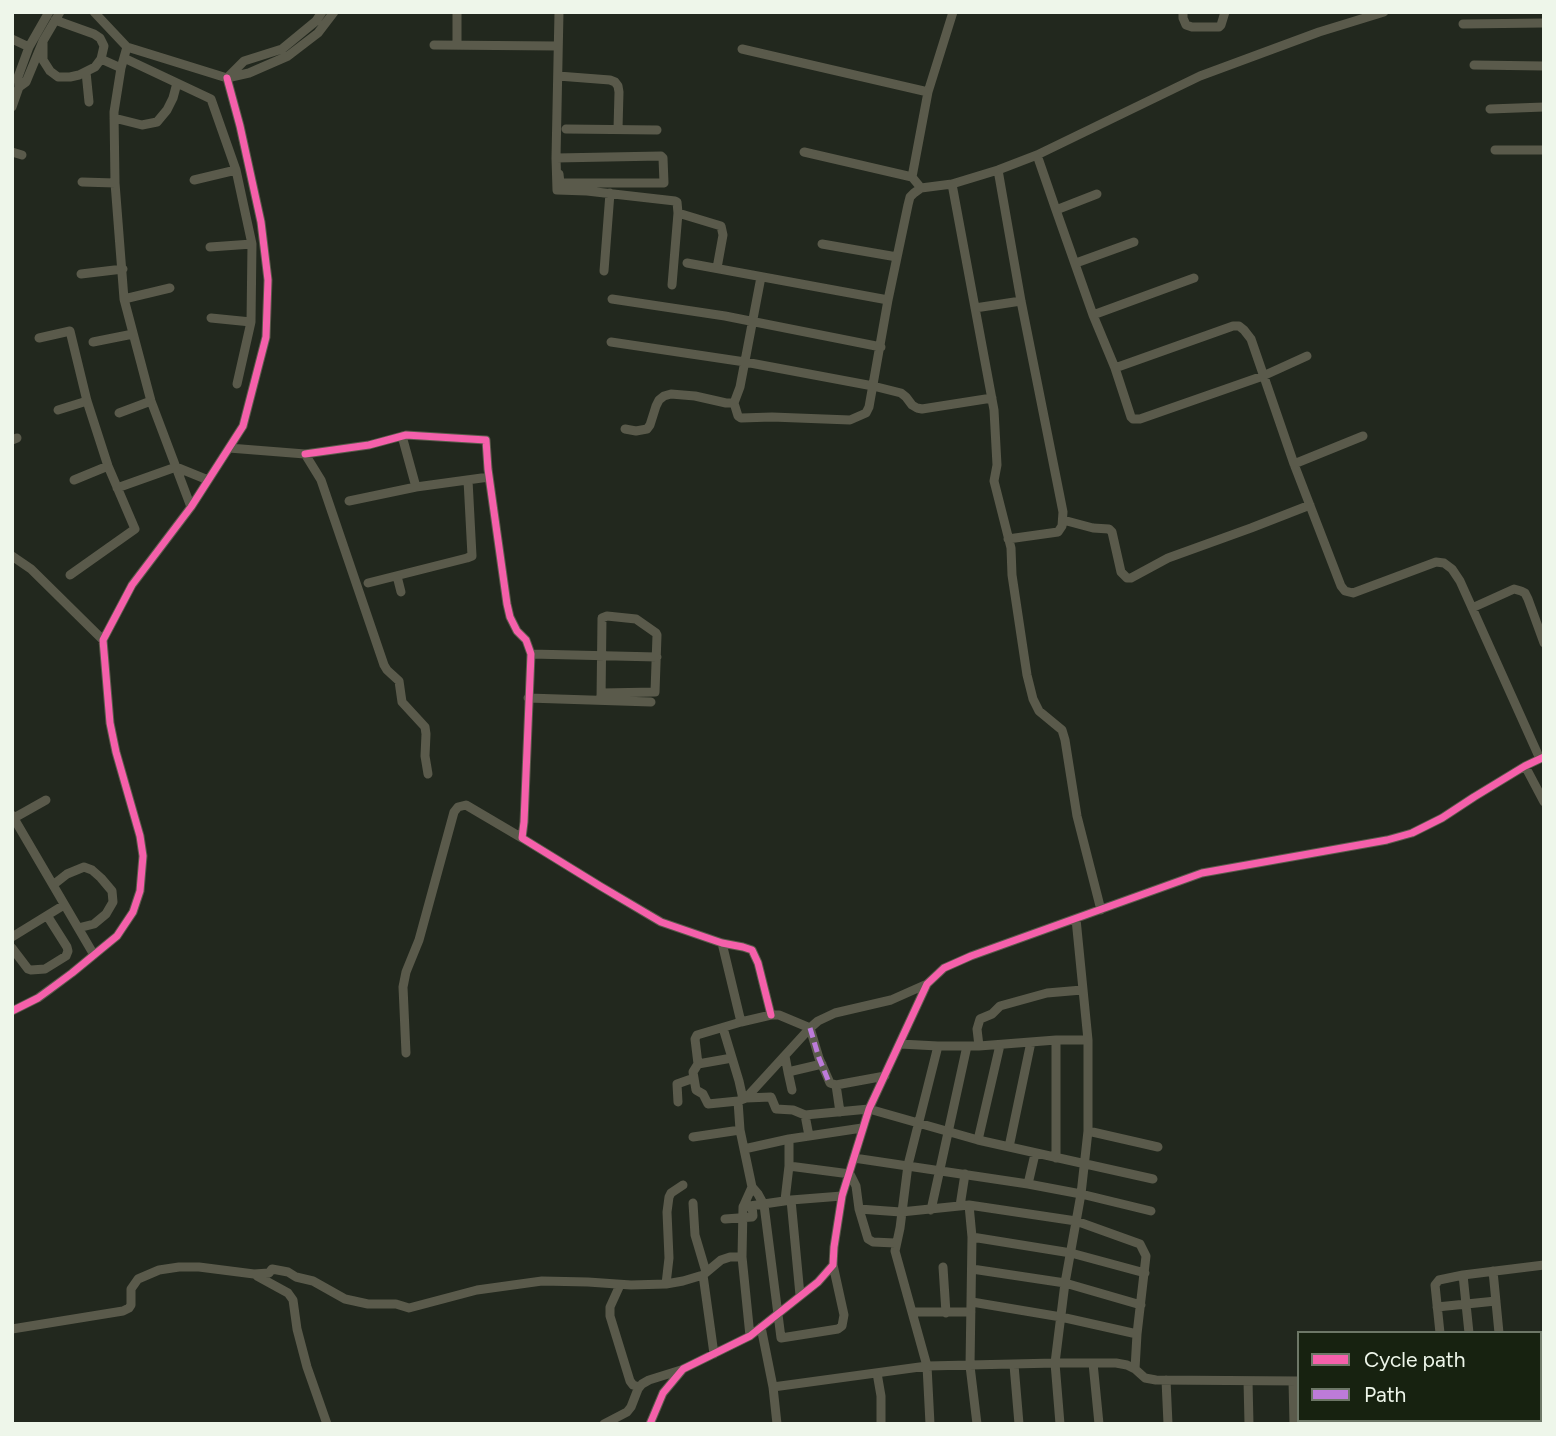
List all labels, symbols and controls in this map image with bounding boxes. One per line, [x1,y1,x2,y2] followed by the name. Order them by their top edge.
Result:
[1297,1331,1542,1422] legend
[1364,1347,1465,1372] text: Cycle path
[1364,1382,1406,1407] text: Path

